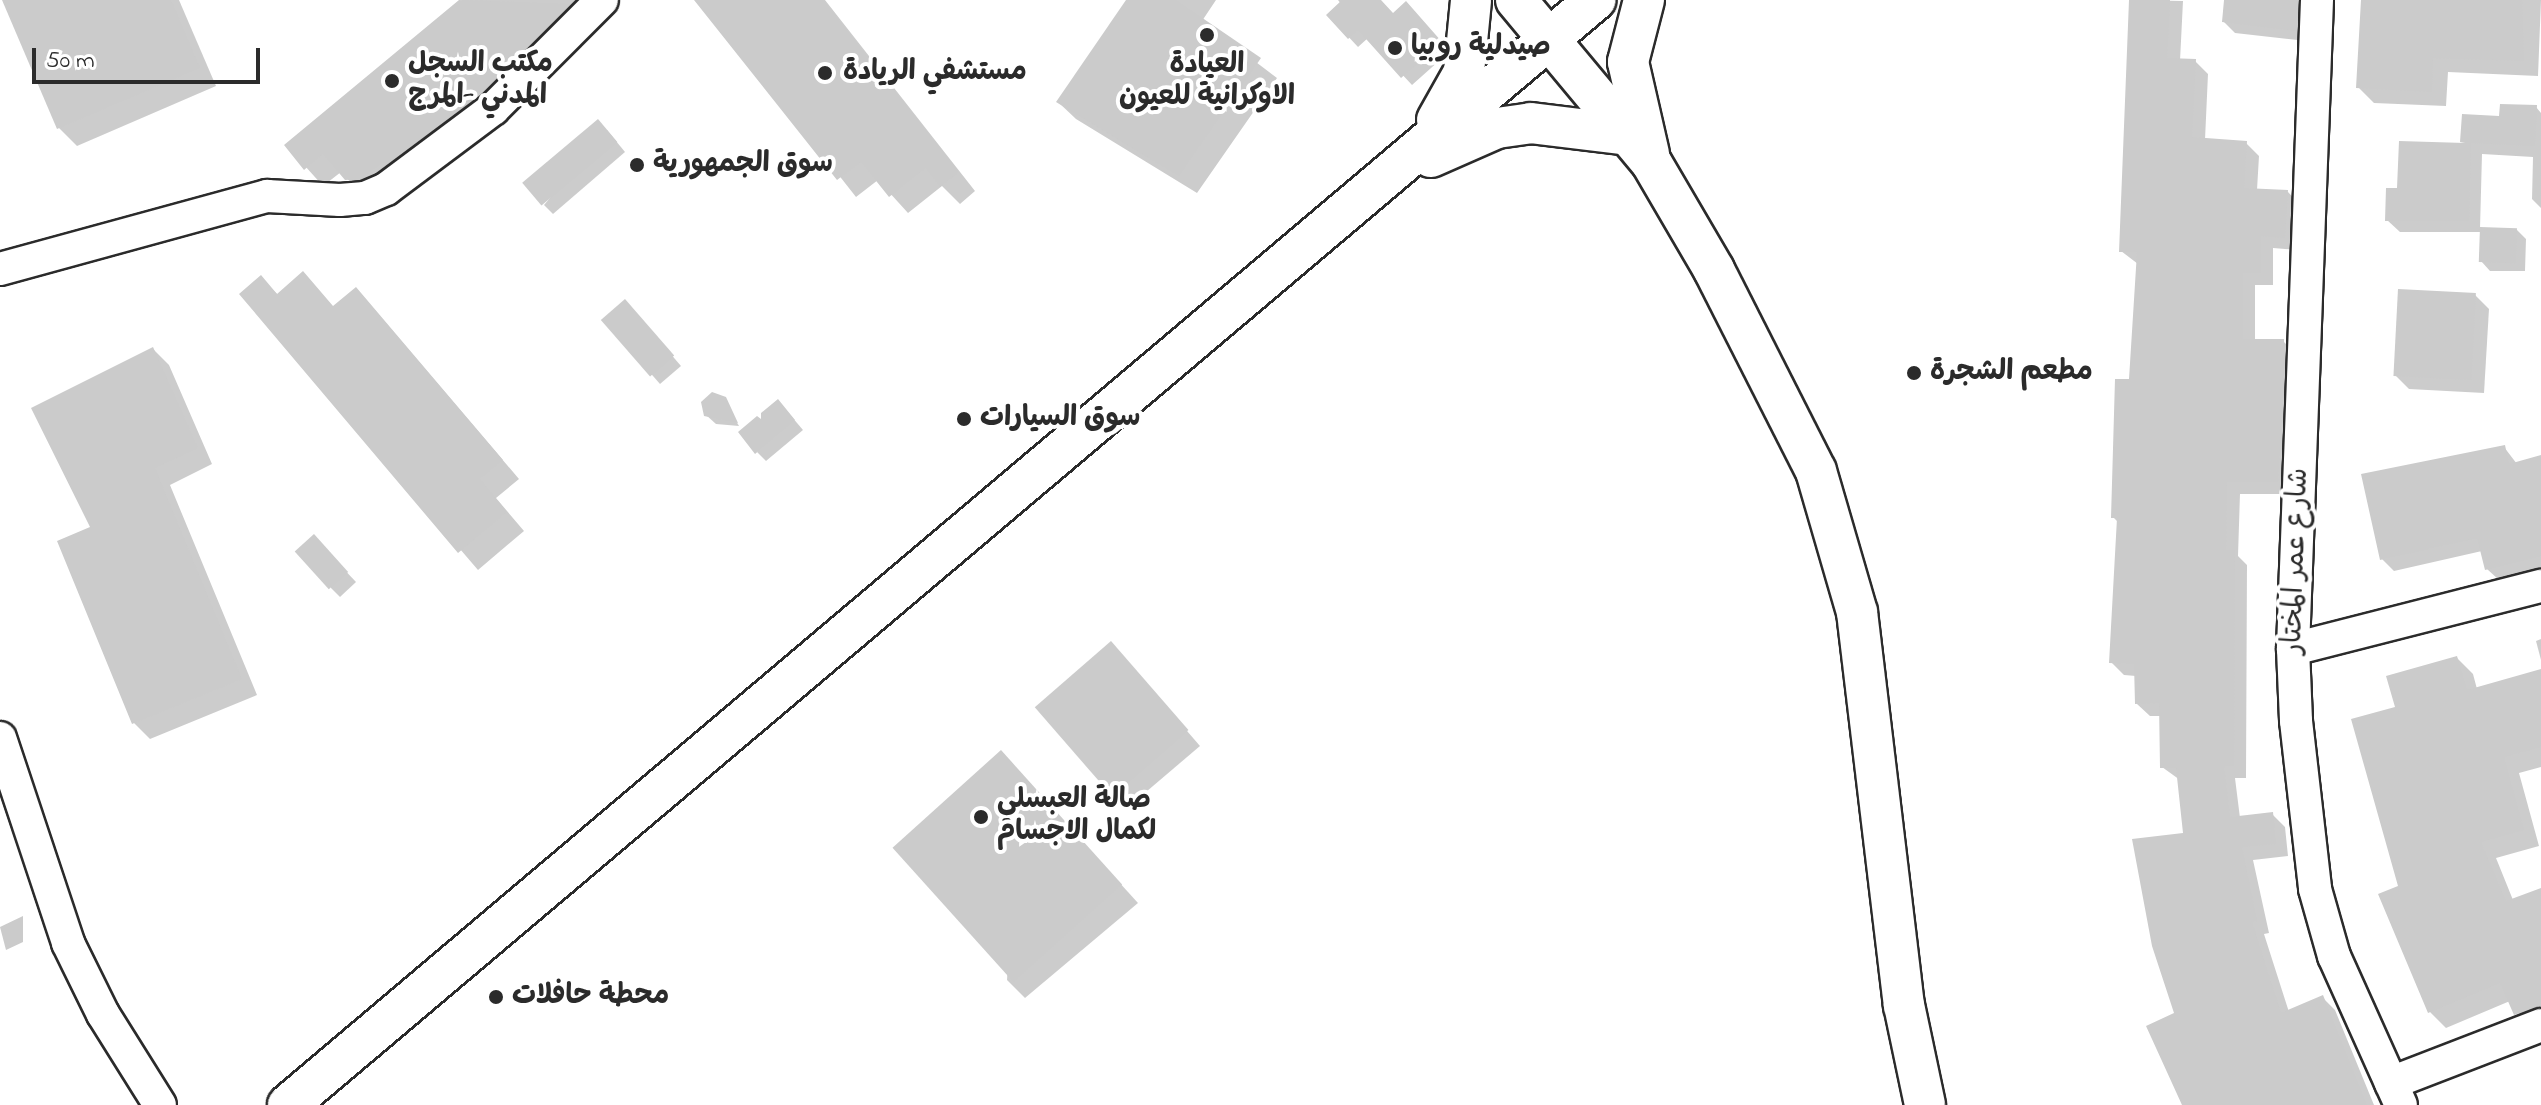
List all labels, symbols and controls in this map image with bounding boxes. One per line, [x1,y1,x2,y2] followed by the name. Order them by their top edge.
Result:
[1196,24,1218,46] marker: العيادة الاوكرانية للعيون
[1411,31,1551,65] place label: صيدلية روبيا
[36,32,264,82] scale bar
[1386,39,1404,57] marker: صيدلية روبيا
[46,44,95,79] text: 50 m
[408,48,553,114] place label: مكتب السجل المدني -المرج
[1119,49,1295,115] place label: العيادة الاوكرانية للعيون
[843,56,1027,90] place label: مستشفي الريادة
[814,62,836,84] marker: مستشفي الريادة
[383,72,401,90] marker: مكتب السجل المدني -المرج
[653,148,833,182] place label: سوق الجمهورية
[628,156,646,174] marker: سوق الجمهورية
[1930,356,2093,390] place label: مطعم الشجرة
[1905,364,1923,382] marker: مطعم الشجرة
[980,402,1140,436] place label: سوق السيارات
[955,410,973,428] marker: سوق السيارات
[2277,467,2317,655] street label: شارع عمر المختار
[997,784,1156,850] place label: صالة العبسلي لكمال الاجسام
[972,808,990,826] marker: صالة العبسلي لكمال الاجسام
[512,980,669,1014] place label: محطة حافلات
[487,988,505,1006] marker: محطة حافلات

